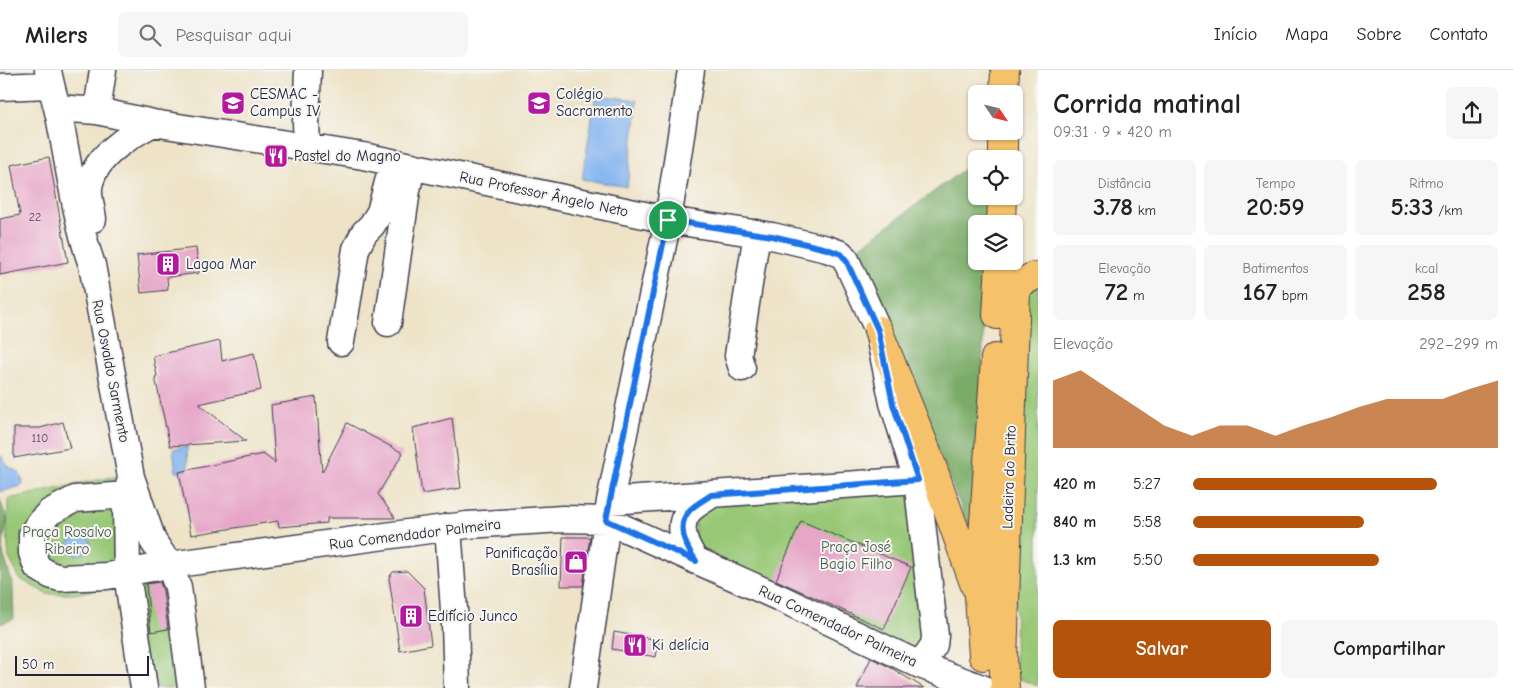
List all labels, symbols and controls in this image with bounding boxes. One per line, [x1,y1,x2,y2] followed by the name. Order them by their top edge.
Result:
[118,12,468,57] search box
[25,21,88,49] text: Milers
[136,21,164,49] icon: search
[176,24,292,46] text: Pesquisar aqui
[1214,24,1257,45] text: Início
[1285,24,1328,45] text: Mapa
[1356,24,1401,45] text: Sobre
[1429,24,1488,45] text: Contato
[250,85,320,120] place label: CESMAC - Campus IV
[556,85,633,120] place label: Colégio Sacramento
[968,85,1022,140] north arrow
[968,85,1023,270] map controls
[1446,87,1498,139] button: share
[1053,88,1241,120] text: Corrida matinal
[220,90,246,116] school or university icon: CESMAC - Campus IV
[526,90,552,116] school or university icon: Colégio Sacramento
[1053,123,1172,141] text: 09:31 · 9 × 420 m
[263,143,289,169] restaurant icon: Pastel do Magno
[294,147,401,165] place label: Pastel do Magno
[968,150,1023,205] button: locate
[458,166,630,221] street label: Rua Professor Ângelo Neto
[1098,175,1151,192] text: Distância
[1256,175,1295,192] text: Tempo
[1409,175,1444,192] text: Ritmo
[1093,192,1133,221] text: 3.78
[1246,192,1305,221] text: 20:59
[1390,192,1433,221] text: 5:33
[647,199,689,241] pin
[1133,202,1156,219] text: km
[1433,202,1463,219] text: /km
[654,206,682,234] icon: arrive
[29,210,41,224] house number: 22
[968,215,1023,270] button: layers
[155,251,181,277] building icon: Lagoa Mar
[186,255,256,273] place label: Lagoa Mar
[1098,260,1151,277] text: Elevação
[1242,260,1309,277] text: Batimentos
[1415,260,1438,277] text: kcal
[1105,277,1128,306] text: 72
[1243,277,1277,306] text: 167
[1407,277,1446,306] text: 258
[1128,287,1144,304] text: m
[1277,287,1308,304] text: bpm
[88,298,134,444] street label: Rua Osvaldo Sarmento
[1053,335,1113,353] text: Elevação
[1419,335,1498,353] text: 292–299 m
[998,425,1020,529] street label: Ladeira do Brito
[32,431,48,445] house number: 110
[1053,475,1096,493] text: 420 m
[1133,475,1160,493] text: 5:27
[1053,513,1096,531] text: 840 m
[1133,513,1161,531] text: 5:58
[328,515,502,553] street label: Rua Comendador Palmeira
[22,523,112,558] park label: Praça Rosalvo Ribeiro
[820,538,892,573] park label: Praça José Bagio Filho
[485,544,558,579] place label: Panificação Brasília
[563,549,589,575] shop icon: Panificação Brasília
[1053,551,1096,569] text: 1.3 km
[1133,551,1163,569] text: 5:50
[756,581,920,671] street label: Rua Comendador Palmeira
[398,603,424,629] building icon: Edifício Junco
[428,607,518,625] place label: Edifício Junco
[1053,620,1271,678] button: Salvar
[1281,620,1498,678] button: Compartilhar
[622,632,648,658] restaurant icon: Ki delícia
[652,636,709,654] place label: Ki delícia
[15,653,149,676] scale bar
[22,656,54,673] text: 50 m

